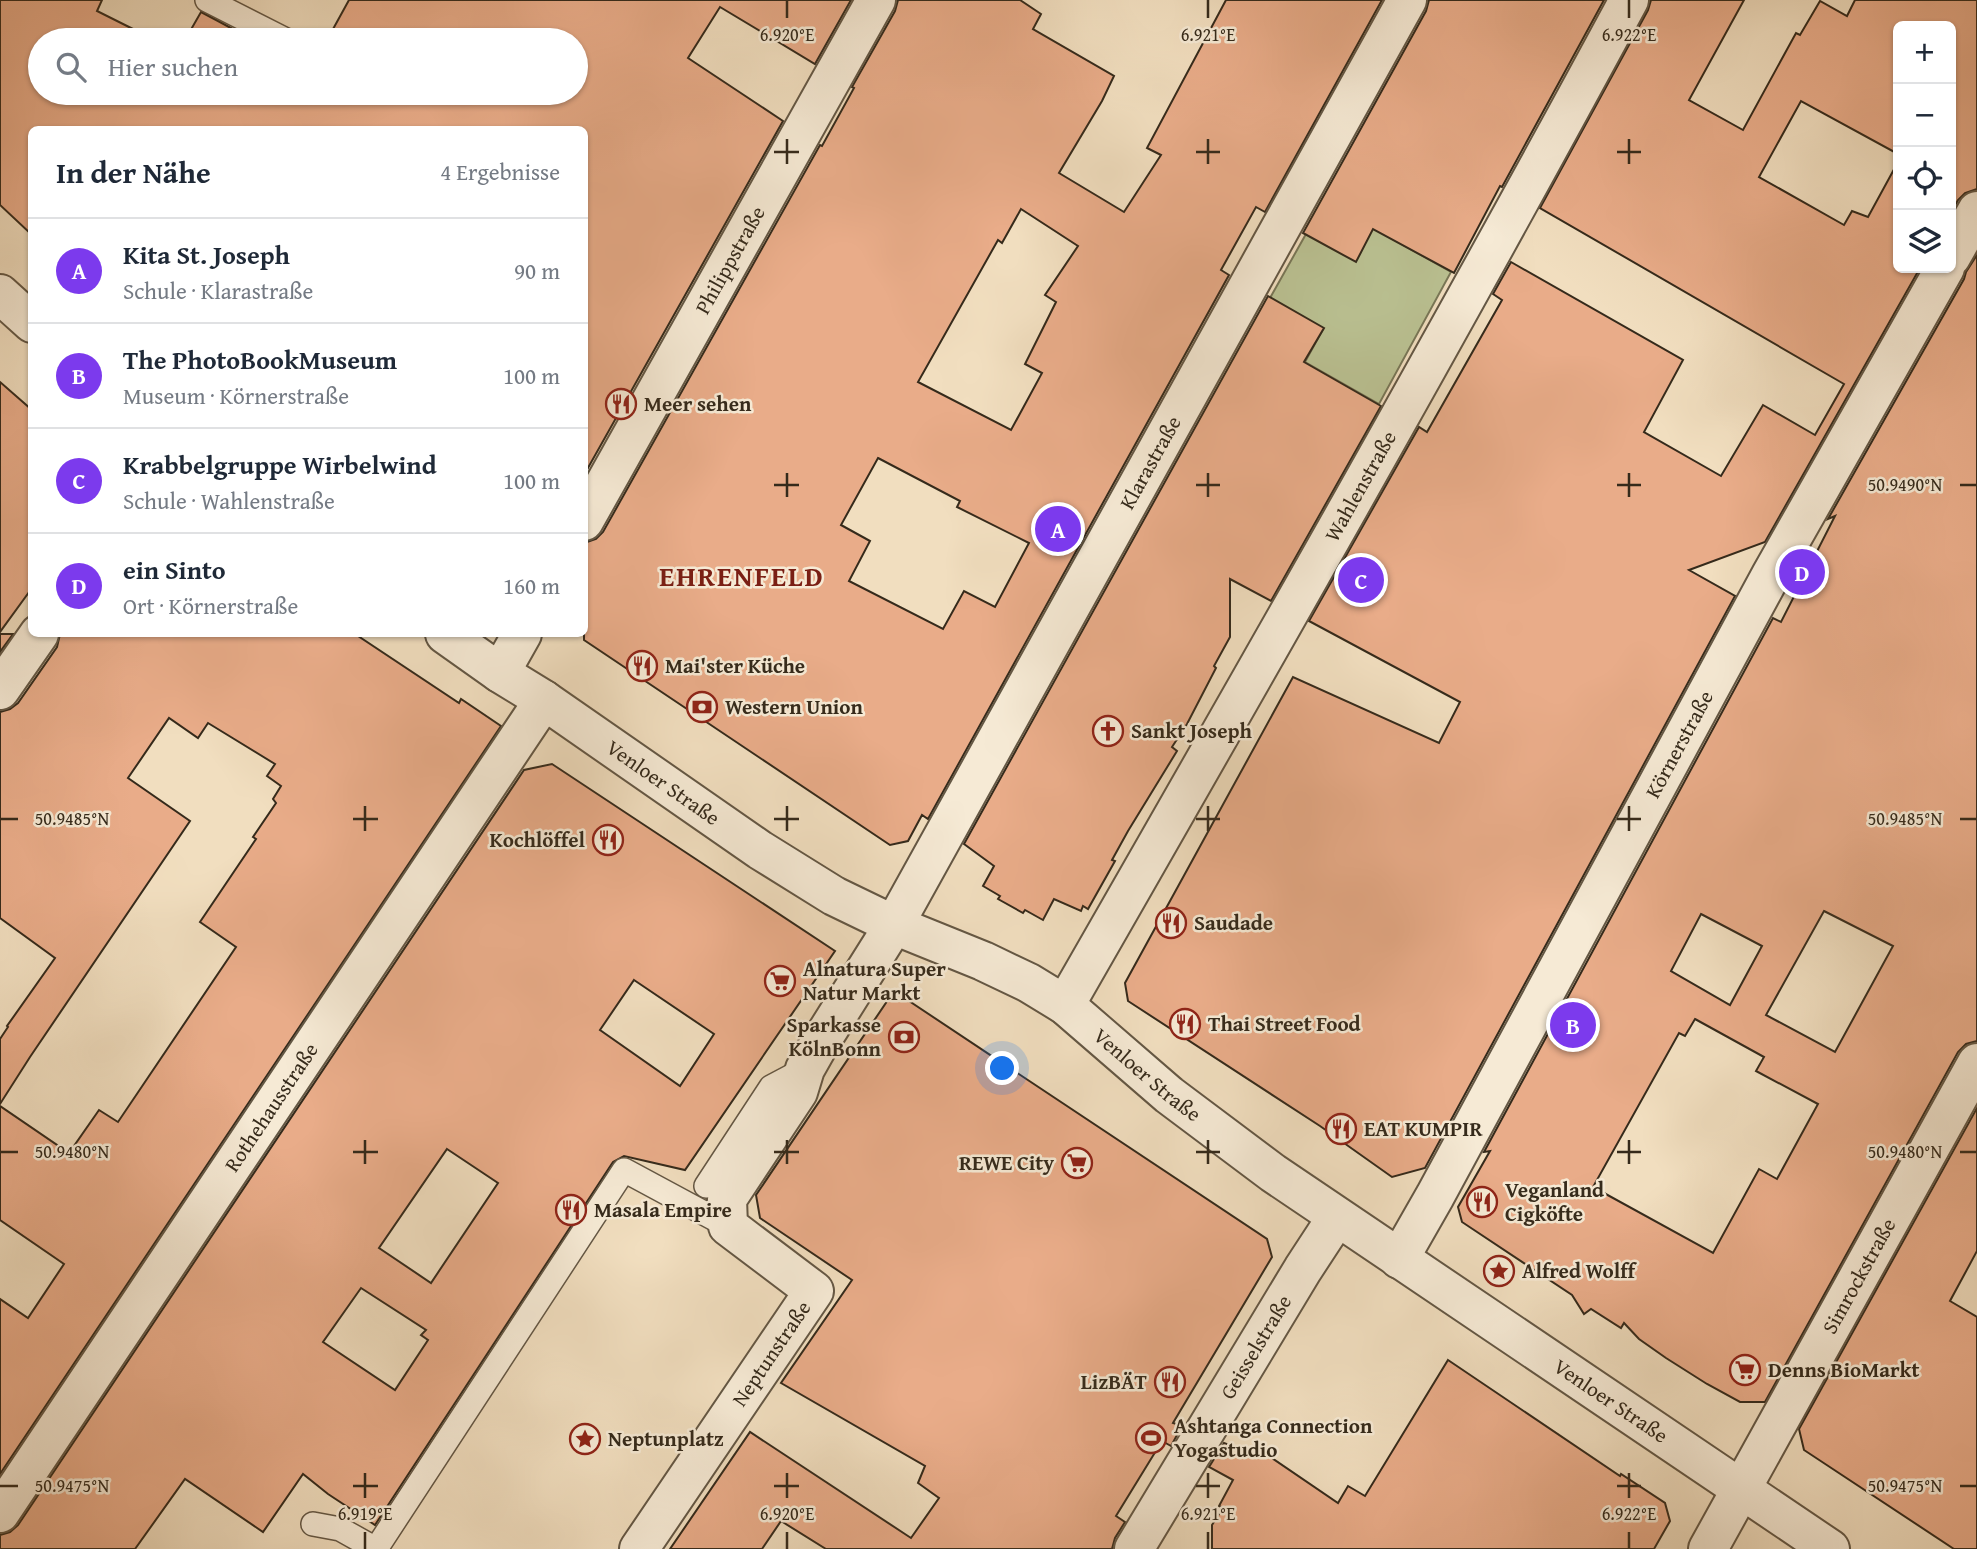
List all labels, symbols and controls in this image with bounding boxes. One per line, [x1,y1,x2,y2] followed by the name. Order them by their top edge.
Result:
[760,21,814,48] text: 6.920°E
[1181,21,1235,48] text: 6.921°E
[1602,21,1656,48] text: 6.922°E
[1893,21,1956,273] map controls
[1893,21,1956,84] button: +
[28,28,588,105] search box
[108,47,238,86] text: Hier suchen
[52,48,90,86] icon: search
[1893,84,1956,147] button: −
[1893,147,1956,210] button: locate
[56,150,211,194] text: In der Nähe
[440,155,560,188] text: 4 Ergebnisse
[687,200,773,320] street label: Philippstraße
[1893,210,1956,273] button: layers
[123,235,290,274] text: Kita St. Joseph
[72,254,86,287] text: A
[514,254,560,287] text: 90 m
[123,274,313,307] text: Schule · Klarastraße
[123,340,397,379] text: The PhotoBookMuseum
[72,359,86,392] text: B
[503,359,560,392] text: 100 m
[123,379,349,412] text: Museum · Körnerstraße
[604,387,638,421] restaurant icon: Meer sehen
[644,388,752,419] place label: Meer sehen
[1111,410,1189,515] street label: Klarastraße
[1316,425,1404,547] street label: Wahlenstraße
[123,445,437,484] text: Krabbelgruppe Wirbelwind
[72,464,86,497] text: C
[503,464,560,497] text: 100 m
[1868,471,1943,498] text: 50.9490°N
[123,484,335,517] text: Schule · Wahlenstraße
[1035,503,1081,555] pin: A
[1779,546,1825,598] pin: D
[123,550,226,589] text: ein Sinto
[1338,554,1384,606] pin: C
[659,555,825,596] district label: EHRENFELD
[72,569,86,602] text: D
[503,569,560,602] text: 160 m
[123,589,298,622] text: Ort · Körnerstraße
[625,649,659,683] restaurant icon: Mai'ster Küche
[665,650,805,681] place label: Mai'ster Küche
[1637,685,1721,804] street label: Körnerstraße
[685,690,719,724] bank icon: Western Union
[725,691,864,722] place label: Western Union
[1091,714,1125,748] church icon: Sankt Joseph
[1131,715,1252,746] place label: Sankt Joseph
[600,732,727,833] street label: Venloer Straße
[35,805,110,832] text: 50.9485°N
[1868,805,1943,832] text: 50.9485°N
[591,823,625,857] restaurant icon: Kochlöffel
[490,824,585,855] place label: Kochlöffel
[1154,906,1188,940] restaurant icon: Saudade
[1194,907,1273,938] place label: Saudade
[803,953,946,1008] place label: Alnatura Super Natur Markt
[763,964,797,998] supermarket icon: Alnatura Super Natur Markt
[1550,999,1596,1051] pin: B
[1168,1007,1202,1041] restaurant icon: Thai Street Food
[1208,1008,1361,1039] place label: Thai Street Food
[787,1009,882,1064] place label: Sparkasse KölnBonn
[887,1020,921,1054] bank icon: Sparkasse KölnBonn
[1087,1020,1208,1129] street label: Venloer Straße
[216,1036,326,1178] street label: Rothehausstraße
[985,1051,1019,1085] your location
[1324,1112,1358,1146] restaurant icon: EAT KUMPIR
[1364,1113,1483,1144] place label: EAT KUMPIR
[35,1138,110,1165] text: 50.9480°N
[1868,1138,1943,1165] text: 50.9480°N
[1060,1146,1094,1180] supermarket icon: REWE City
[959,1147,1054,1178] place label: REWE City
[1505,1174,1604,1229] place label: Veganland Cigköfte
[1465,1185,1499,1219] restaurant icon: Veganland Cigköfte
[554,1193,588,1227] restaurant icon: Masala Empire
[594,1194,732,1225] place label: Masala Empire
[1814,1212,1903,1339] street label: Simrockstraße
[1482,1254,1516,1288] place icon: Alfred Wolff
[1522,1255,1637,1286] place label: Alfred Wolff
[1212,1288,1299,1405] street label: Geisselstraße
[724,1294,818,1413] street label: Neptunstraße
[1548,1351,1675,1450] street label: Venloer Straße
[1728,1353,1762,1387] supermarket icon: Denns BioMarkt
[1768,1354,1920,1385] place label: Denns BioMarkt
[1153,1365,1187,1399] restaurant icon: LizBÄT
[1081,1366,1148,1397] place label: LizBÄT
[1174,1410,1373,1465] place label: Ashtanga Connection Yogastudio
[1134,1421,1168,1455] sports icon: Ashtanga Connection Yogastudio
[568,1422,602,1456] place icon: Neptunplatz
[608,1423,724,1454] place label: Neptunplatz
[35,1472,110,1499] text: 50.9475°N
[1868,1472,1943,1499] text: 50.9475°N
[338,1500,392,1527] text: 6.919°E
[760,1500,814,1527] text: 6.920°E
[1181,1500,1235,1527] text: 6.921°E
[1602,1500,1656,1527] text: 6.922°E

